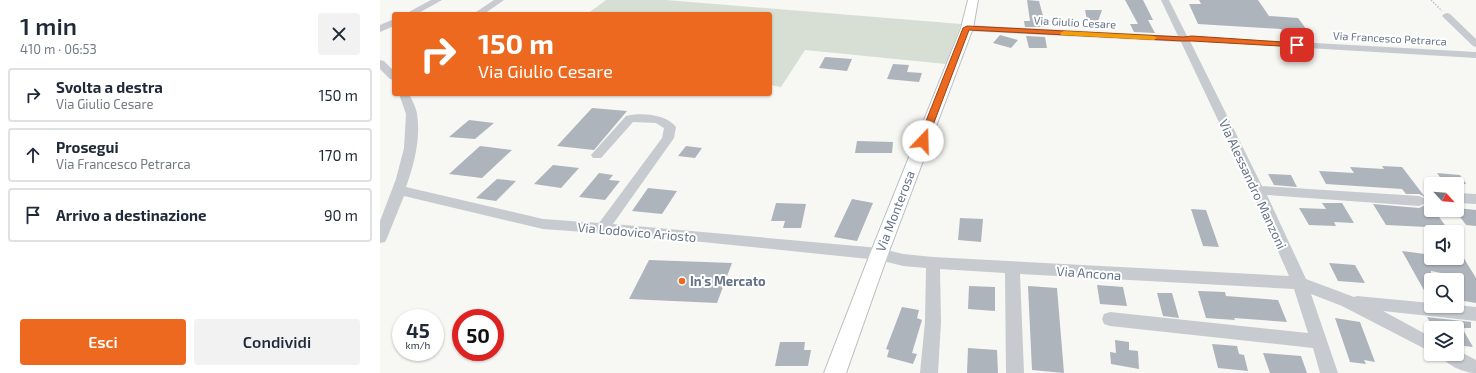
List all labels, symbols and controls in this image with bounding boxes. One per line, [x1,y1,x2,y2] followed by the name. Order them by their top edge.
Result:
[20,11,77,40] text: 1 min
[318,13,360,55] button: close
[1033,13,1117,31] street label: Via Giulio Cesare
[478,26,554,60] text: 150 m
[412,28,464,80] icon: right
[1280,28,1314,62] pin
[1333,29,1447,47] street label: Via Francesco Petrarca
[1286,34,1308,56] icon: arrive
[20,41,97,57] text: 410 m · 06:53
[478,60,613,82] text: Via Giulio Cesare
[56,78,163,96] text: Svolta a destra
[22,84,44,106] icon: right
[318,86,358,104] text: 150 m
[56,96,154,112] text: Via Giulio Cesare
[1216,117,1290,251] street label: Via Alessandro Manzoni
[902,120,944,162] position arrow
[56,138,119,156] text: Prosegui
[22,144,44,166] icon: ahead
[319,146,358,164] text: 170 m
[56,156,191,172] text: Via Francesco Petrarca
[872,168,918,254] street label: Via Monterosa
[1424,177,1464,217] north arrow
[1424,177,1464,361] map controls
[22,204,44,226] icon: arrive
[56,206,207,224] text: Arrivo a destinazione
[324,206,358,224] text: 90 m
[577,219,697,245] street label: Via Lodovico Ariosto
[1424,225,1464,265] button: sound
[1056,263,1122,283] street label: Via Ancona
[690,273,766,289] place label: In's Mercato
[1424,273,1464,313] button: search
[677,276,687,286] marker: In's Mercato
[452,309,504,361] speed limit sign: 50
[406,318,430,342] text: 45
[20,319,186,365] button: Esci
[194,319,360,365] button: Condividi
[1424,321,1464,361] button: layers
[406,339,430,351] text: km/h

